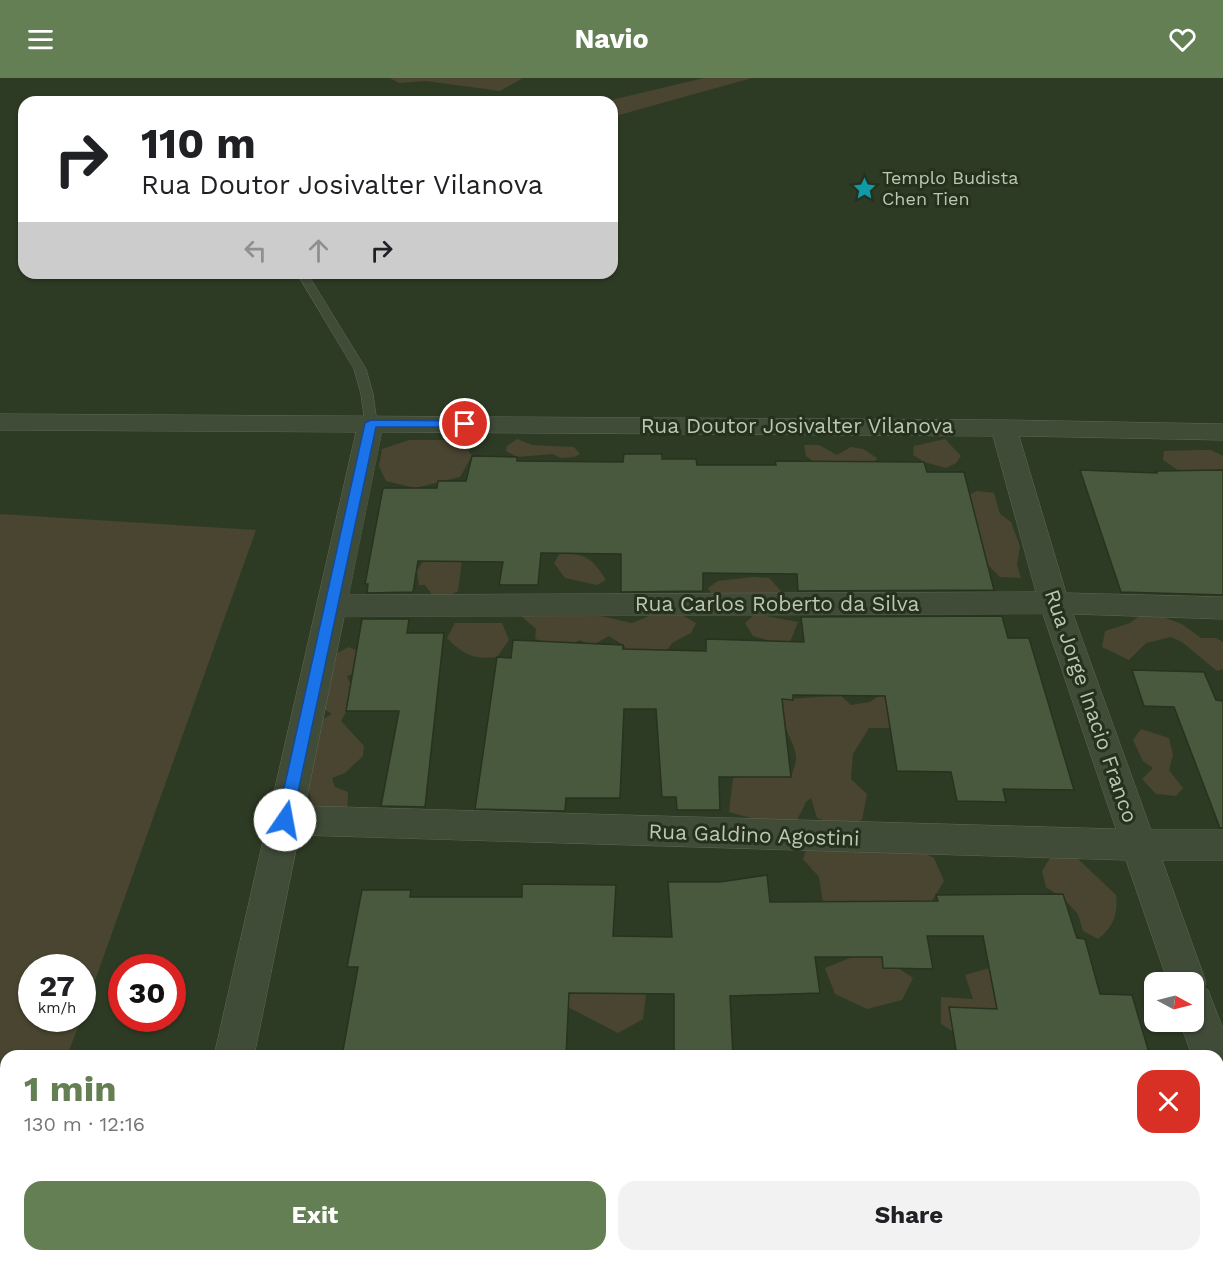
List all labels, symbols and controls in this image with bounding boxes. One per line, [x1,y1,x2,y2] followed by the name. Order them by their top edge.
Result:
[24,23,57,56] icon: menu
[574,23,649,55] text: Navio
[1166,23,1199,56] icon: heart
[141,119,256,168] text: 110 m
[42,120,120,198] icon: right
[882,167,1018,209] place label: Templo Budista Chen Tien
[141,169,543,201] text: Rua Doutor Josivalter Vilanova
[851,175,877,201] place icon: Templo Budista Chen Tien
[239,234,272,267] icon: left
[302,234,335,267] icon: ahead
[365,234,398,267] icon: right
[439,398,490,449] pin
[448,407,481,440] icon: arrive
[641,413,953,438] street label: Rua Doutor Josivalter Vilanova
[1040,586,1143,826] street label: Rua Jorge Inacio Franco
[635,591,919,616] street label: Rua Carlos Roberto da Silva
[253,788,317,852] position arrow
[648,818,860,851] street label: Rua Galdino Agostini
[108,954,186,1032] speed limit sign: 30
[39,968,75,1003] text: 27
[1144,972,1204,1032] north arrow
[1144,972,1204,1032] map controls
[38,999,76,1017] text: km/h
[24,1068,116,1110] text: 1 min
[1137,1070,1200,1133] button: close
[24,1112,145,1136] text: 130 m · 12:16
[24,1181,606,1250] button: Exit
[618,1181,1200,1250] button: Share

